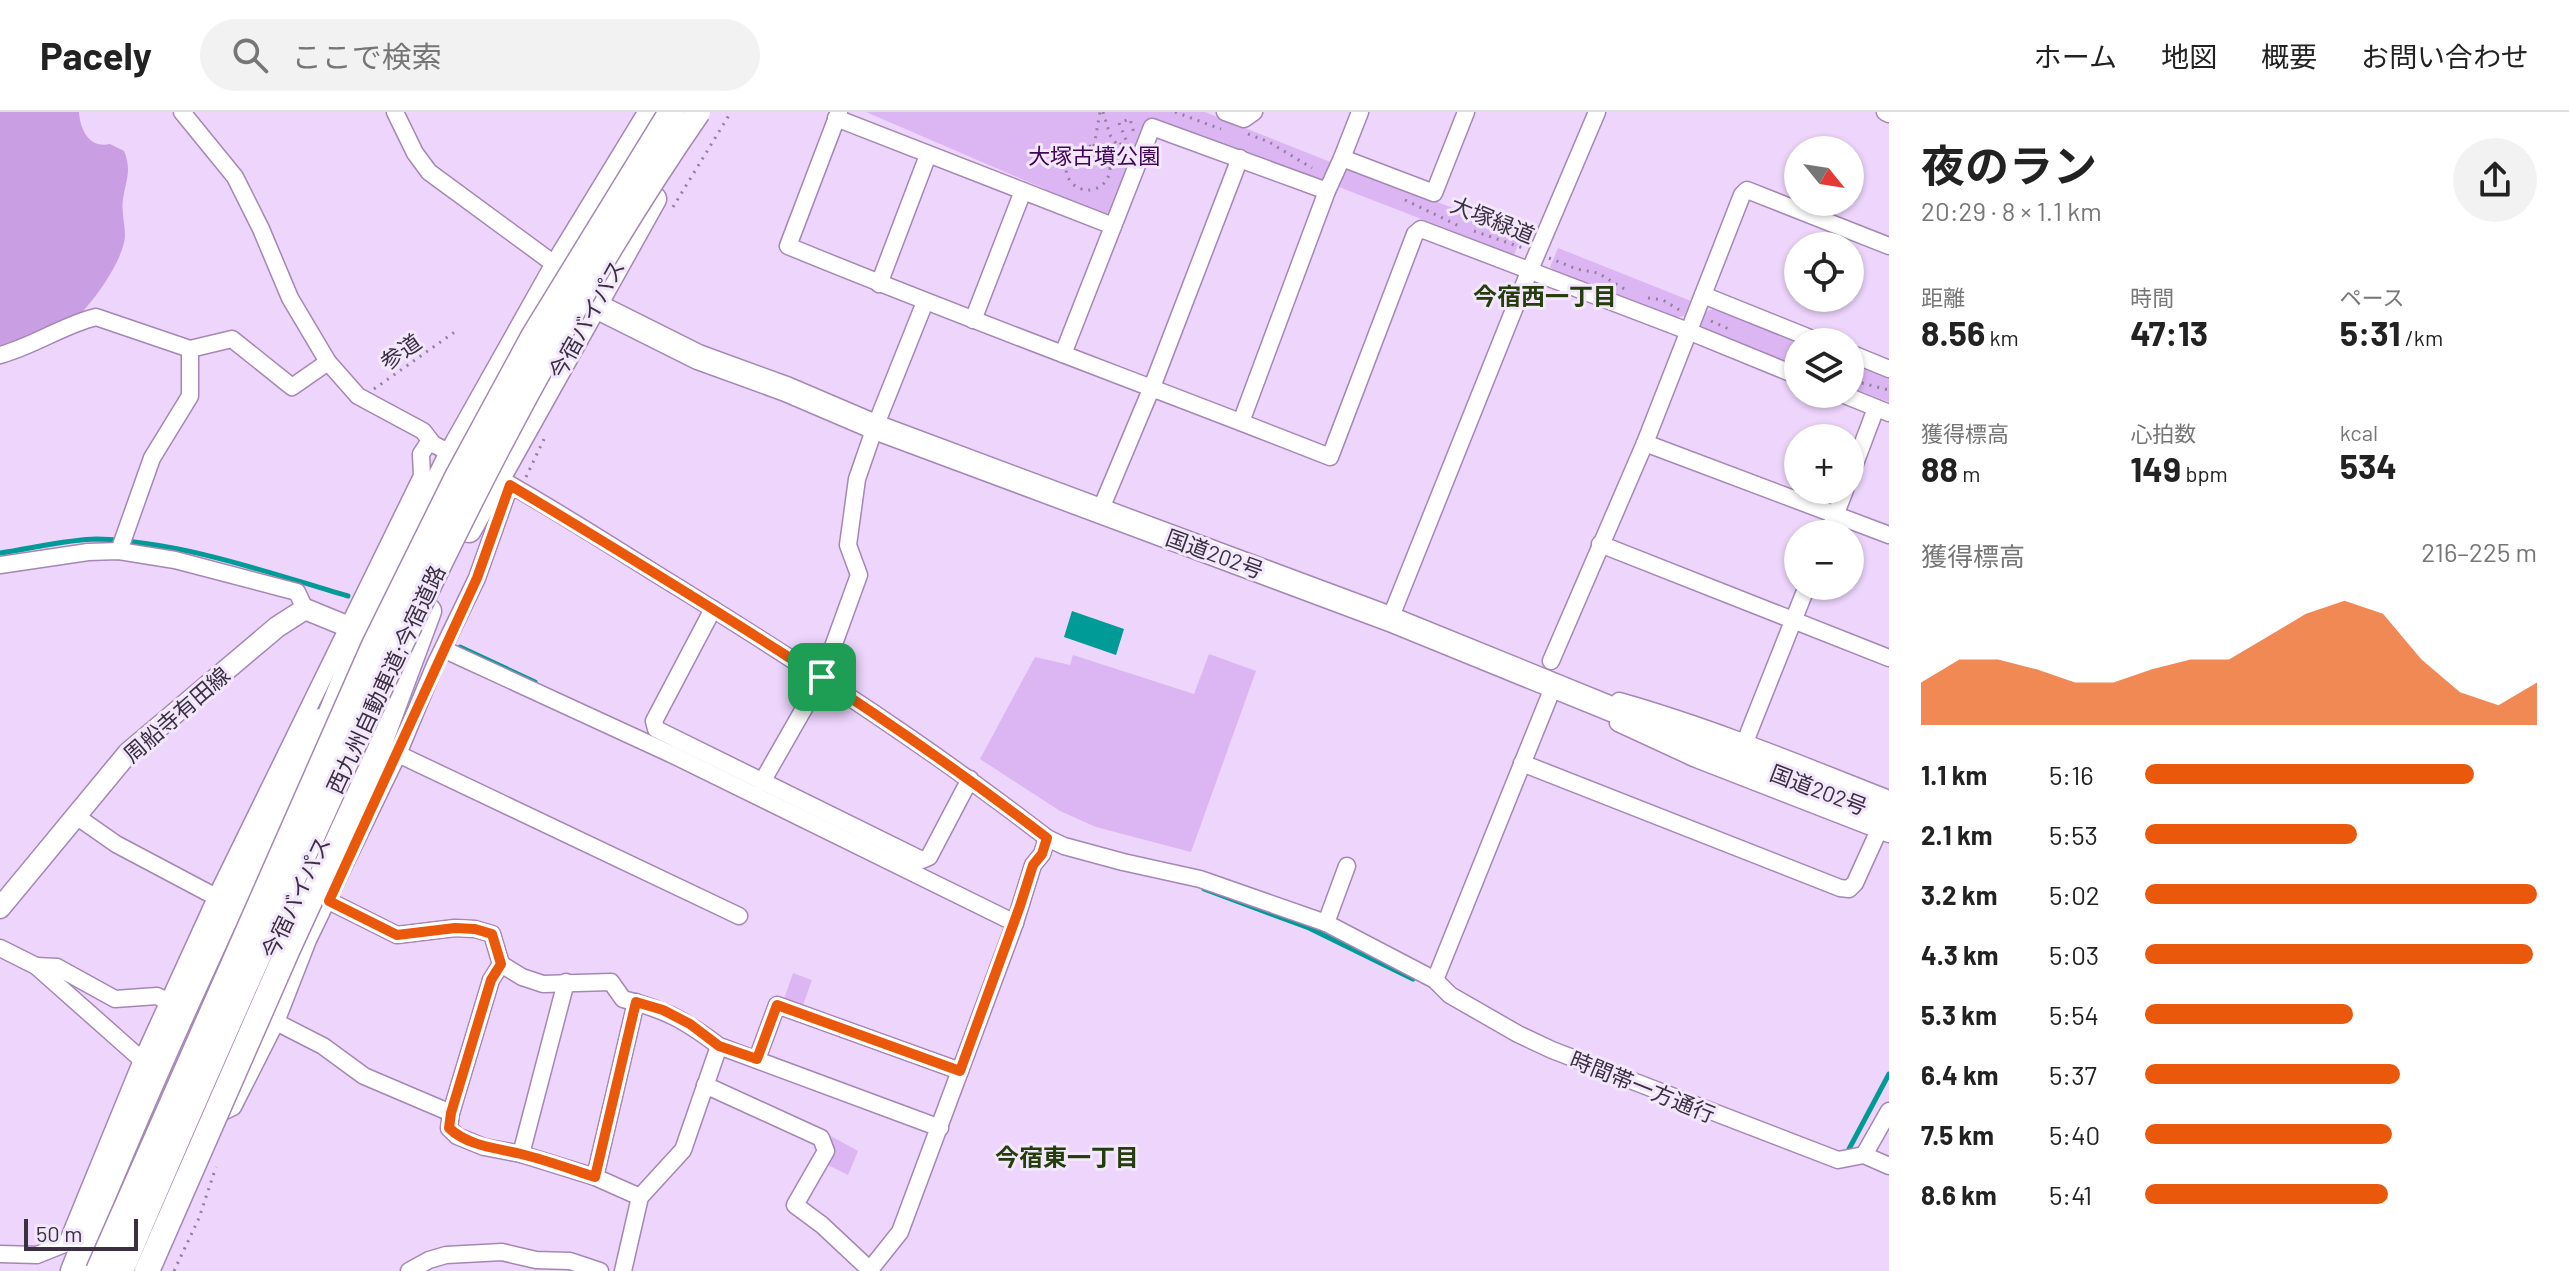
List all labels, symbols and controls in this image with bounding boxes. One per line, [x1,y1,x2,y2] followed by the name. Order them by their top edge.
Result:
[200,19,760,91] search box
[40,32,152,78] text: Pacely
[228,33,272,77] icon: search
[292,38,442,74] text: ここで検索
[2034,39,2117,73] text: ホーム
[2161,39,2217,73] text: 地図
[2261,39,2317,73] text: 概要
[2361,39,2529,73] text: お問い合わせ
[1784,136,1864,216] north arrow
[1784,136,1864,600] map controls
[1921,138,2097,191] text: 夜のラン
[2453,138,2537,222] button: share
[1028,142,1160,168] park label: 大塚古墳公園
[1447,190,1539,248] street label: 大塚緑道
[1921,195,2102,226] text: 20:29 · 8 × 1.1 km
[1784,232,1864,312] button: locate
[543,255,629,383] street label: 今宿バイパス
[1473,281,1617,310] district label: 今宿西一丁目
[1921,284,1965,310] text: 距離
[2130,284,2174,310] text: 時間
[2340,284,2405,310] text: ペース
[1921,312,1985,353] text: 8.56
[2130,312,2208,353] text: 47:13
[2340,312,2401,353] text: 5:31
[1985,324,2019,350] text: km
[2401,324,2443,350] text: /km
[375,328,425,374] street label: 参道
[1784,328,1864,408] button: layers
[2340,419,2378,445] text: kcal
[1921,420,2009,446] text: 獲得標高
[2130,420,2196,446] text: 心拍数
[1784,424,1864,504] button: +
[2340,445,2397,486] text: 534
[1921,448,1958,489] text: 88
[2130,448,2181,489] text: 149
[1958,460,1980,486] text: m
[2181,460,2228,486] text: bpm
[1784,520,1864,600] button: −
[1163,523,1267,583] street label: 国道202号
[2421,536,2537,567] text: 216–225 m
[1921,540,2025,571] text: 獲得標高
[321,561,449,797] street label: 西九州自動車道;今宿道路
[788,643,856,711] pin
[800,655,844,699] icon: arrive
[118,661,234,767] street label: 周船寺有田線
[1767,759,1871,819] street label: 国道202号
[1921,759,1987,790] text: 1.1 km
[2049,759,2094,790] text: 5:16
[1921,819,1993,850] text: 2.1 km
[2049,819,2098,850] text: 5:53
[255,832,335,962] street label: 今宿バイパス
[1921,879,1997,910] text: 3.2 km
[2049,879,2100,910] text: 5:02
[1921,939,1999,970] text: 4.3 km
[2049,939,2099,970] text: 5:03
[1921,999,1997,1030] text: 5.3 km
[2049,999,2099,1030] text: 5:54
[1567,1045,1719,1127] street label: 時間帯一方通行
[1921,1059,1998,1090] text: 6.4 km
[2049,1059,2097,1090] text: 5:37
[1921,1119,1994,1150] text: 7.5 km
[2049,1119,2100,1150] text: 5:40
[995,1142,1139,1171] district label: 今宿東一丁目
[1921,1179,1997,1210] text: 8.6 km
[2049,1179,2092,1210] text: 5:41
[24,1215,138,1251] scale bar
[36,1220,82,1246] text: 50 m

